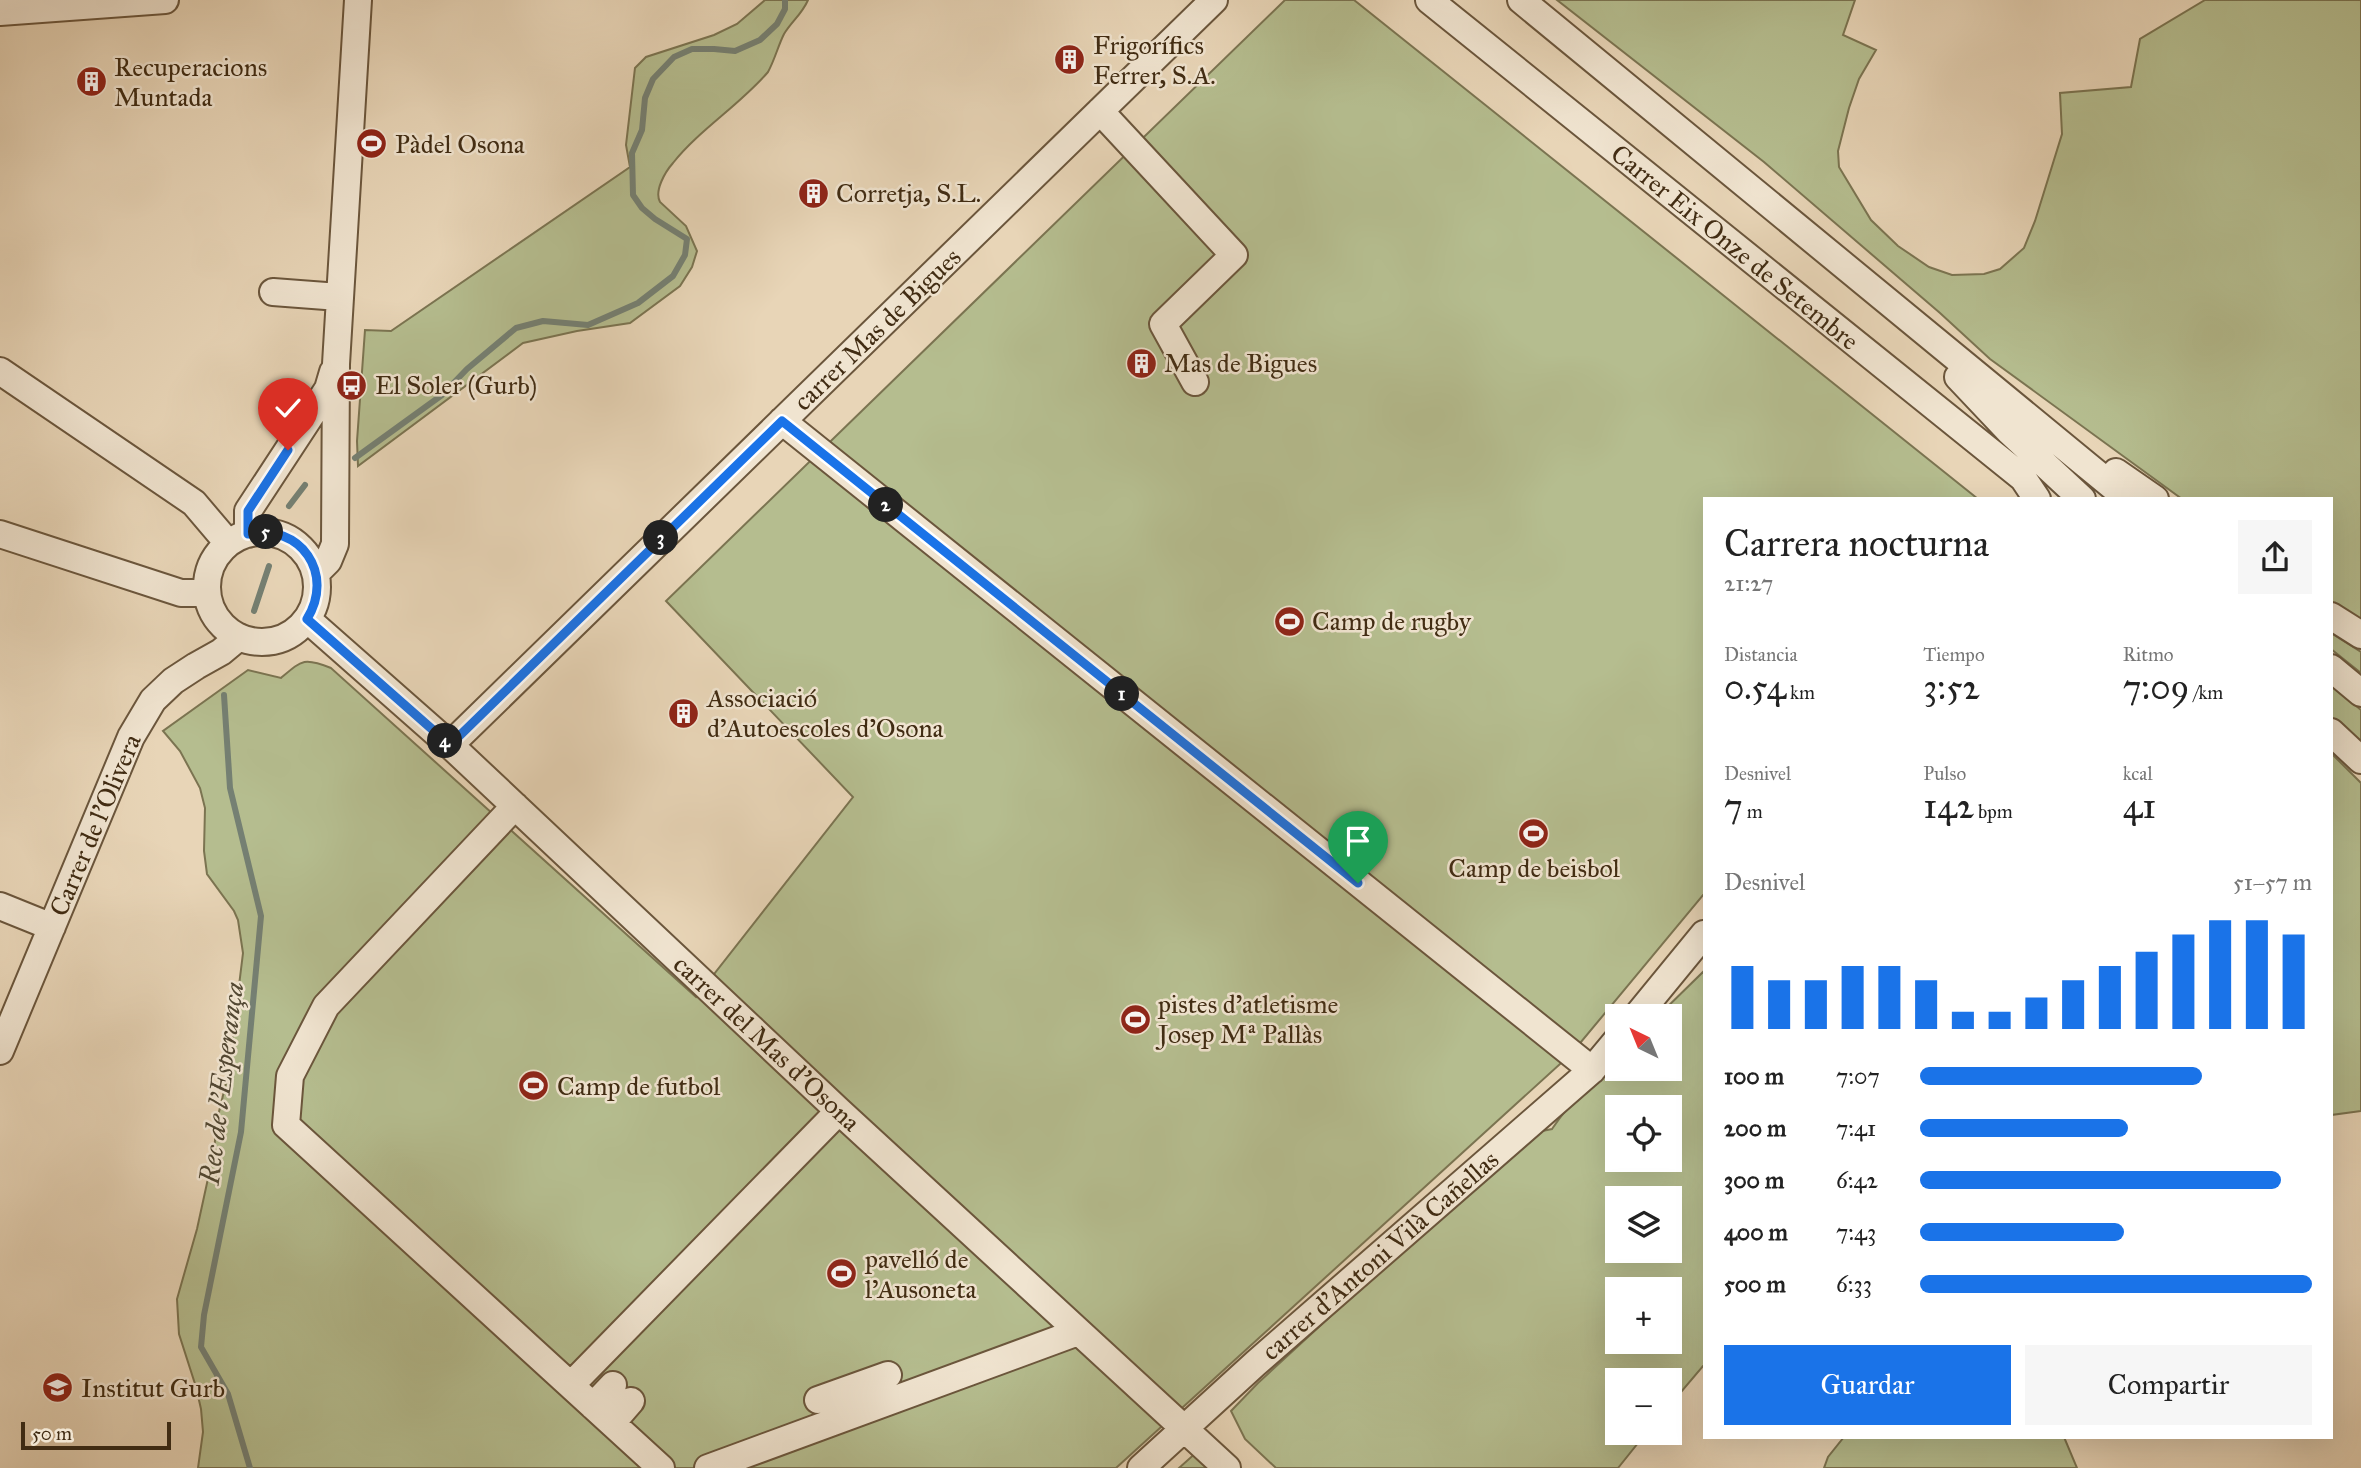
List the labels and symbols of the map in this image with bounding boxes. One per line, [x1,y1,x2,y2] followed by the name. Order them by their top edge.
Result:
[1093,29,1216,91] place label: Frigorífics Ferrer, S.A.
[1053,43,1087,77] building icon: Frigorífics Ferrer, S.A.
[114,51,267,113] place label: Recuperacions Muntada
[74,65,108,99] building icon: Recuperacions Muntada
[355,127,389,161] sports icon: Pàdel Osona
[395,128,525,160] place label: Pàdel Osona
[1605,137,1865,357] street label: Carrer Eix Onze de Setembre
[796,176,830,210] building icon: Corretja, S.L.
[836,177,981,209] place label: Corretja, S.L.
[787,241,967,417] street label: carrer Mas de Bigues
[1124,346,1158,380] building icon: Mas de Bigues
[1164,347,1317,379] place label: Mas de Bigues
[335,368,369,402] bus stop icon: El Soler (Gurb)
[375,369,537,401] place label: El Soler (Gurb)
[258,378,318,450] pin
[868,488,903,522] pin: 2
[248,514,284,550] pin: 5
[644,520,678,556] pin: 3
[1272,604,1306,638] sports icon: Camp de rugby
[1312,605,1472,637] place label: Camp de rugby
[1104,676,1140,712] pin: 1
[706,682,944,744] place label: Associació d'Autoescoles d'Osona
[667,696,701,730] building icon: Associació d'Autoescoles d'Osona
[428,724,462,758] pin: 4
[42,729,148,921] street label: Carrer de l'Olivera
[1328,811,1388,883] pin
[1517,816,1551,850] sports icon: Camp de beisbol
[1448,852,1620,884] place label: Camp de beisbol
[667,948,867,1138] street label: carrer del Mas d'Osona
[192,980,251,1188] water label: Rec de l'Esperança
[1155,988,1339,1050] place label: pistes d'atletisme Josep Mª Pallàs
[1118,1002,1152,1036] sports icon: pistes d'atletisme Josep Mª Pallàs
[1605,1004,1682,1082] north arrow
[517,1069,551,1103] sports icon: Camp de futbol
[557,1070,720,1102] place label: Camp de futbol
[1255,1143,1505,1367] street label: carrer d'Antoni Vilà Cañellas
[864,1243,976,1305] place label: pavelló de l'Ausoneta
[825,1257,859,1291] sports icon: pavelló de l'Ausoneta
[41,1371,75,1405] school or university icon: Institut Gurb
[81,1372,225,1404] place label: Institut Gurb
[21,1419,172,1451] scale bar

